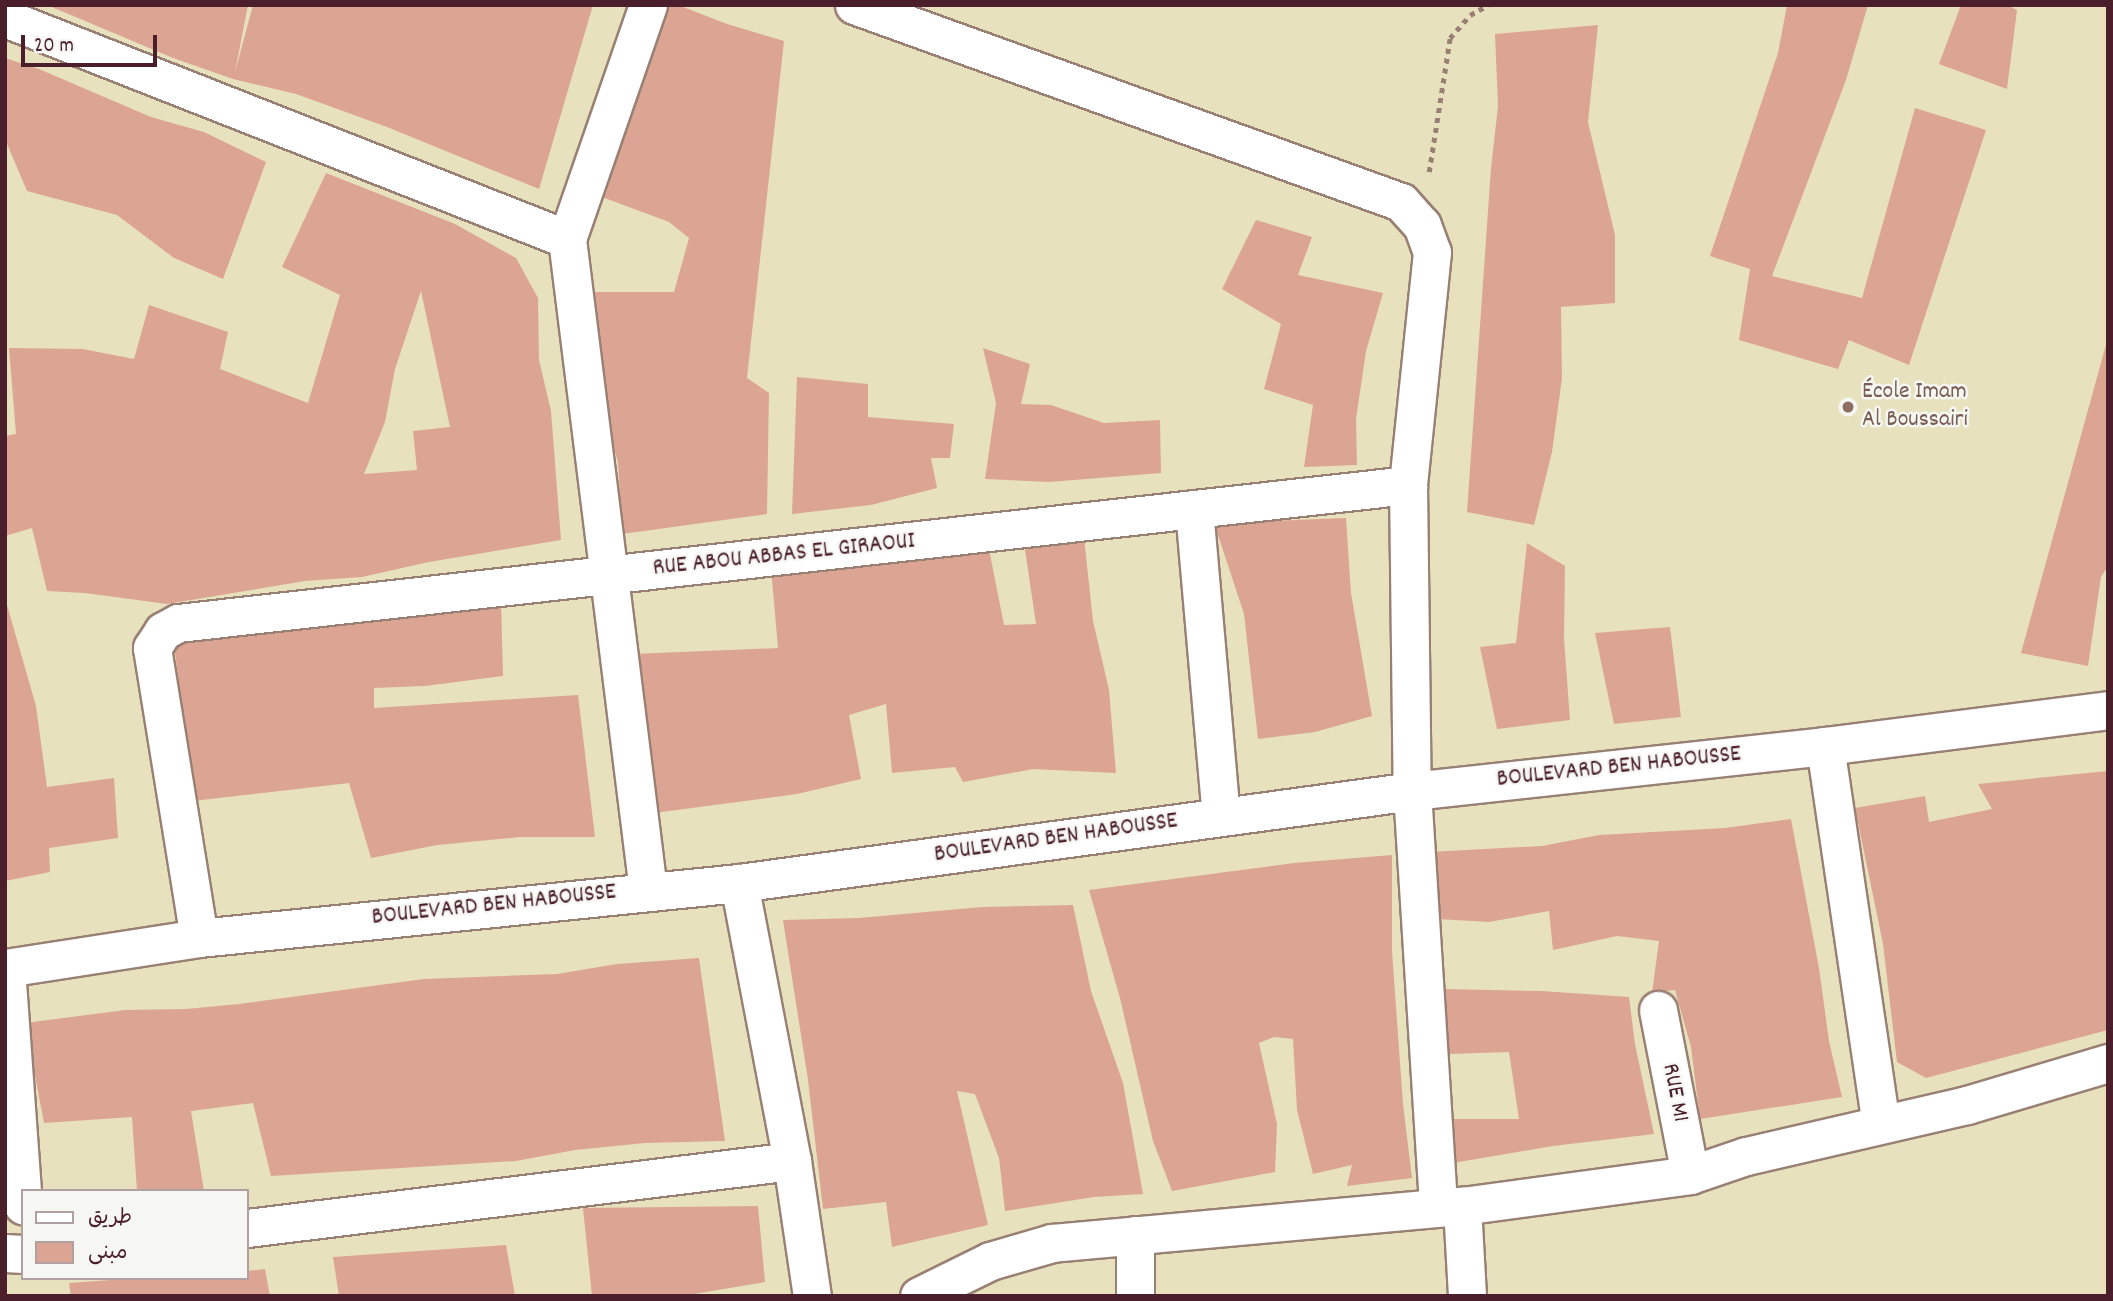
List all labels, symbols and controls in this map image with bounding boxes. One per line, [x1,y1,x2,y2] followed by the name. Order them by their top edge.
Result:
[24,21,161,65] scale bar
[34,32,74,62] text: 20 m
[1862,379,1968,435] place label: École Imam Al Boussairi
[1840,399,1856,415] marker: École Imam Al Boussairi
[652,528,916,584] street label: RUE ABOU ABBAS EL GIRAOUI
[1495,741,1743,795] street label: BOULEVARD BEN HABOUSSE
[932,808,1180,870] street label: BOULEVARD BEN HABOUSSE
[370,879,618,933] street label: BOULEVARD BEN HABOUSSE
[1654,1061,1694,1125] street label: RUE M1
[21,1189,248,1280] legend
[88,1204,132,1234] text: طريق
[88,1239,127,1269] text: مبنى

